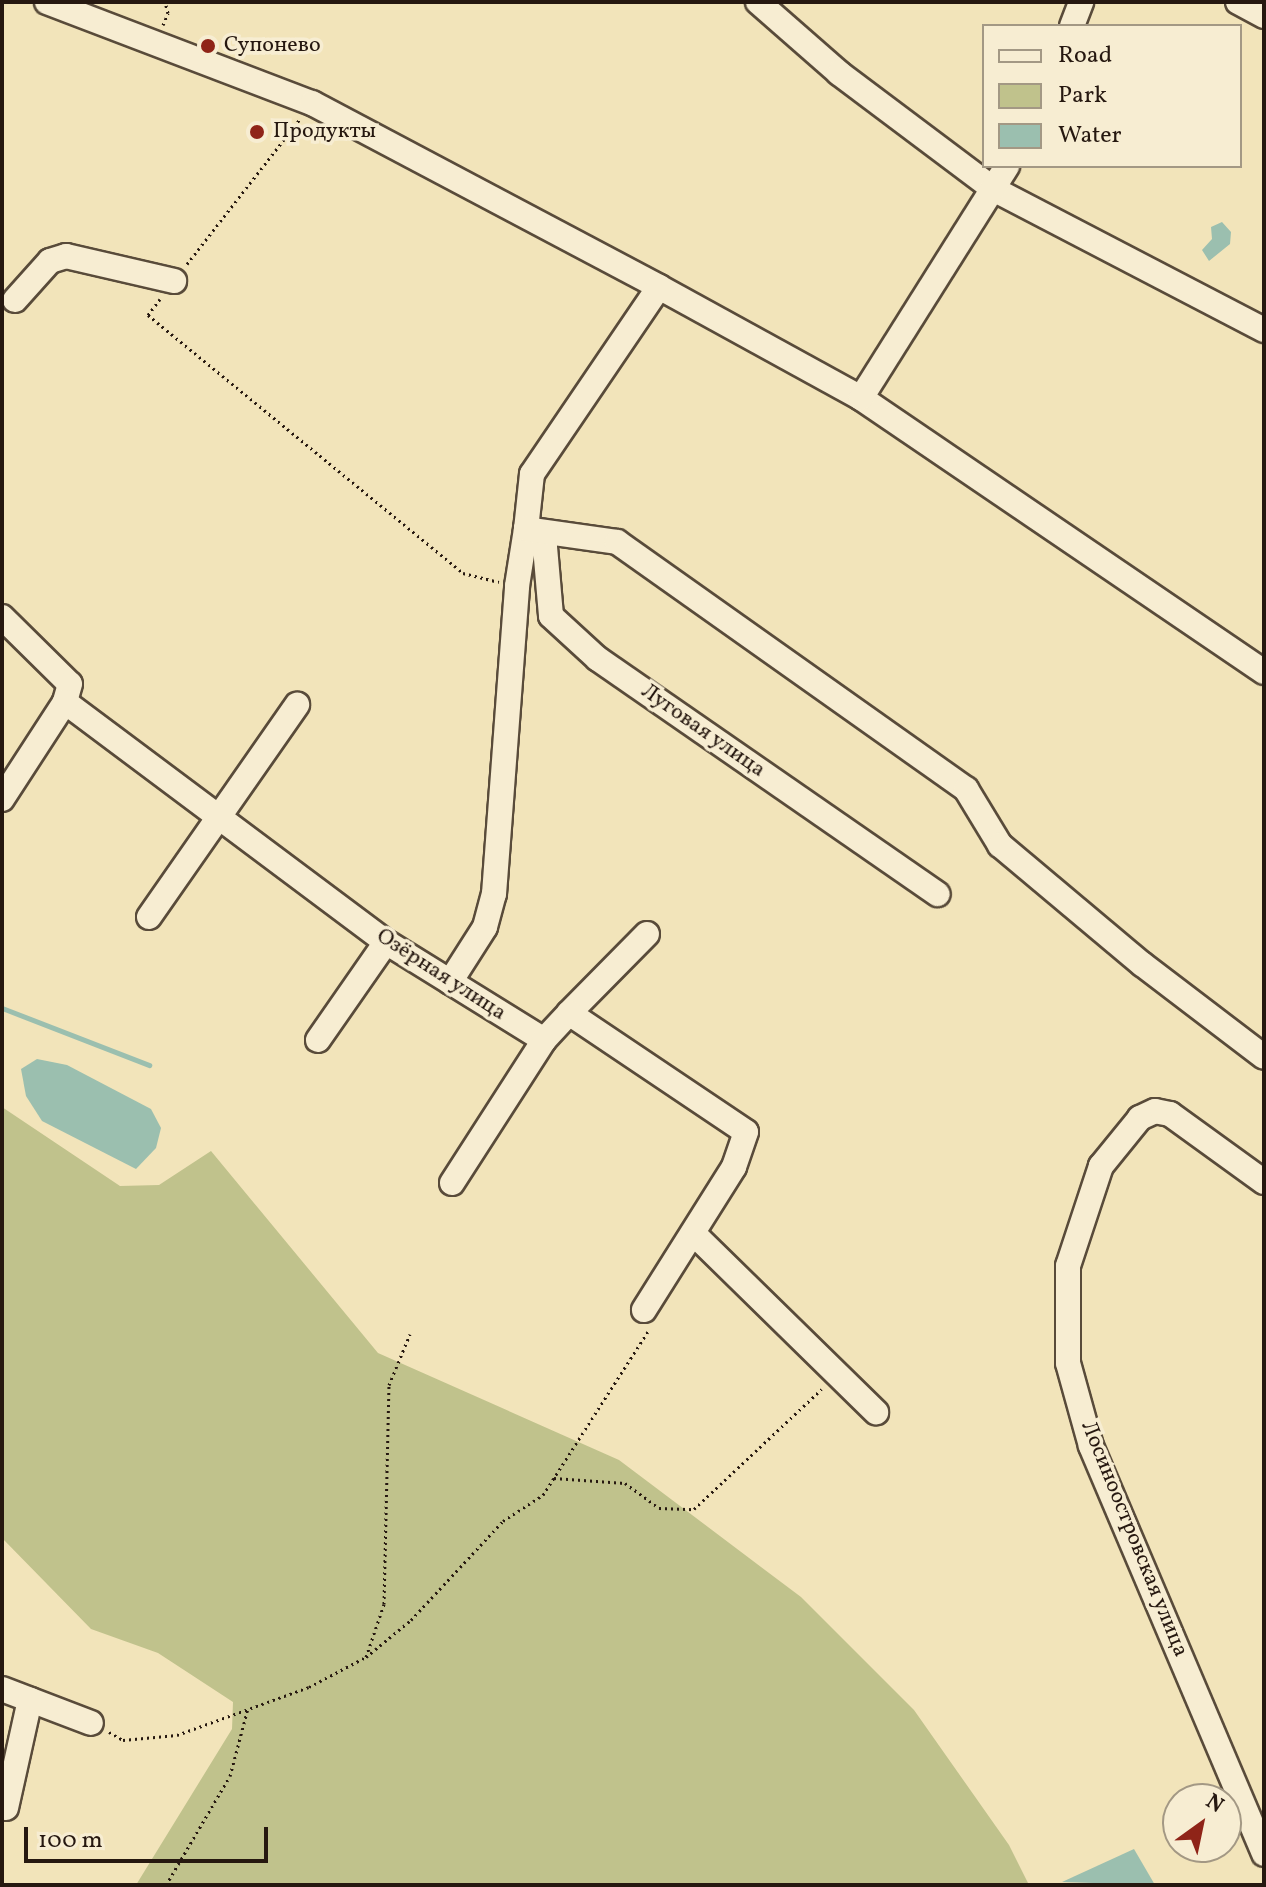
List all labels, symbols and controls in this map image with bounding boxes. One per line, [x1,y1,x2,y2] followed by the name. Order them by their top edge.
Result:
[982,24,1242,168] legend
[224,33,321,59] place label: Супонево
[199,37,217,55] marker: Супонево
[1058,39,1112,73] text: Road
[1058,79,1107,113] text: Park
[273,119,376,145] place label: Продукты
[1058,119,1122,153] text: Water
[248,123,266,141] marker: Продукты
[635,678,771,784] street label: Луговая улица
[371,923,511,1027] street label: Озёрная улица
[1074,1417,1194,1661] street label: Лосиноостровская улица
[1162,1783,1242,1863] north arrow
[1199,1787,1229,1821] text: N
[28,1811,272,1861] scale bar
[38,1824,103,1858] text: 100 m

